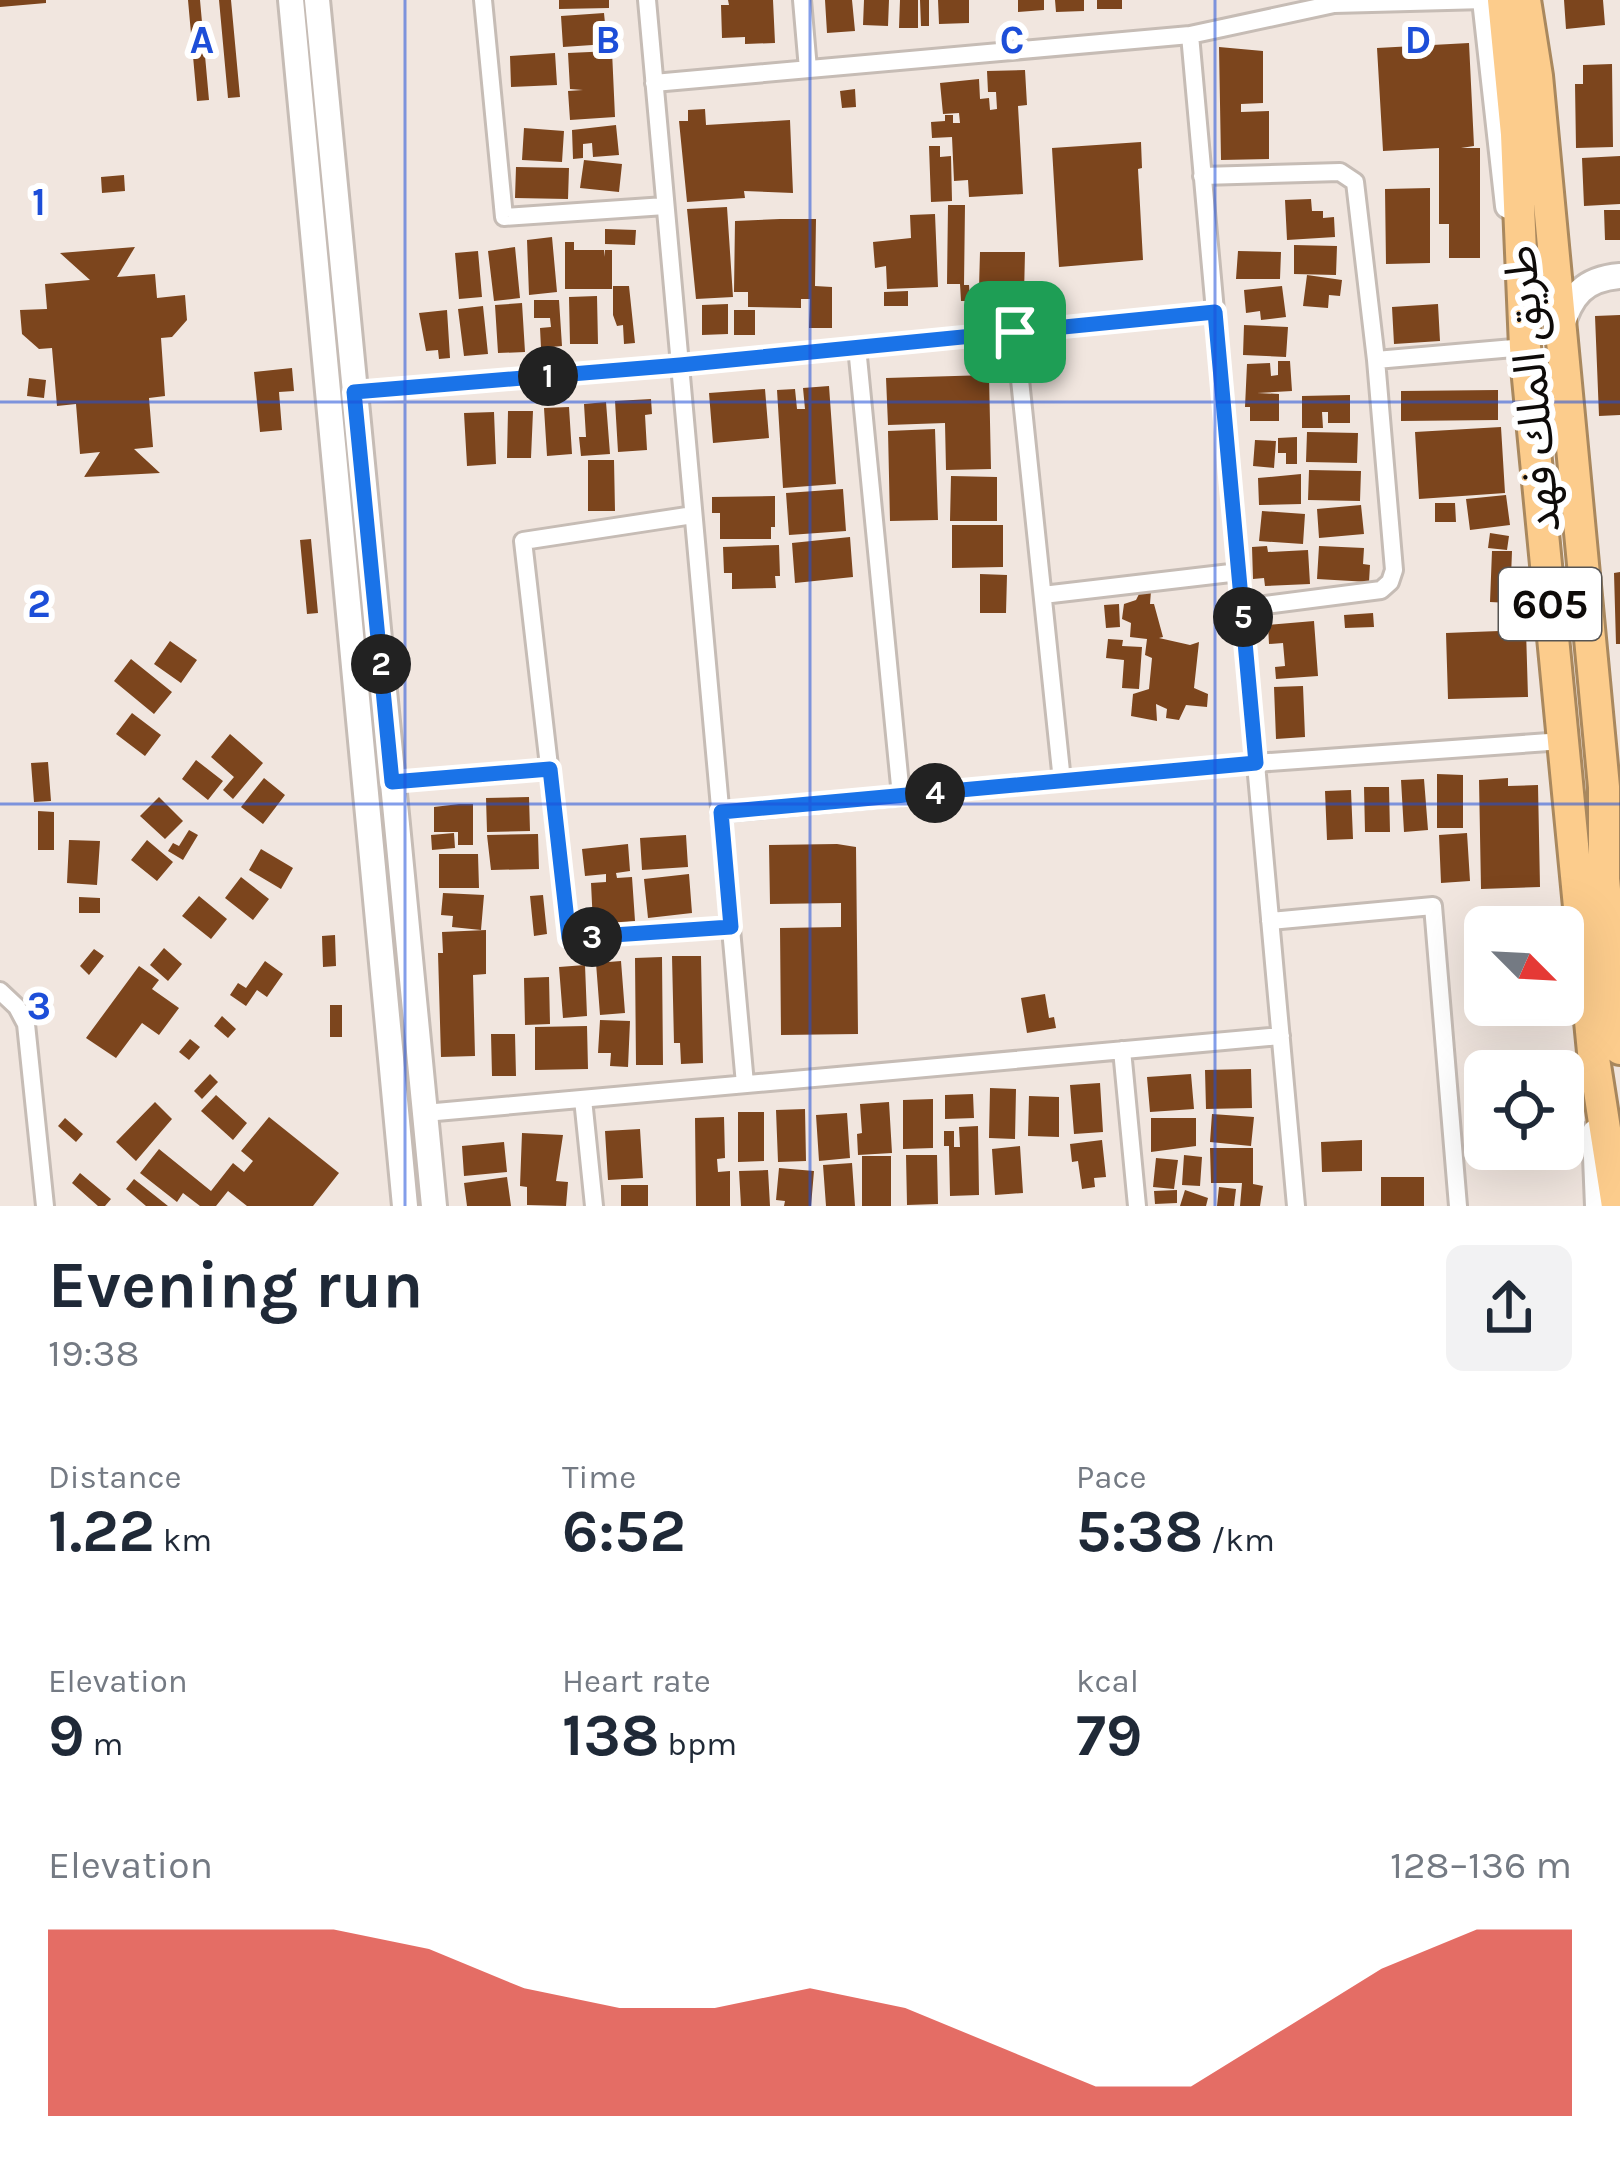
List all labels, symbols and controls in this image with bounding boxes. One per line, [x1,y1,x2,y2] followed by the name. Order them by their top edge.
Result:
[190,17,214,63] text: A
[595,17,621,63] text: B
[1000,17,1024,63] text: C
[1405,17,1431,63] text: D
[32,179,46,225] text: 1
[1494,243,1571,535] street label: طريق الملك فهد
[964,281,1066,383] pin
[982,299,1048,365] icon: arrive
[518,346,578,406] pin: 1
[542,357,554,395] text: 1
[1499,568,1601,640] road number: 605
[27,581,51,627] text: 2
[1213,587,1273,647] pin: 5
[1233,598,1253,636] text: 5
[351,634,411,694] pin: 2
[371,645,391,683] text: 2
[905,763,965,823] pin: 4
[925,774,945,812] text: 4
[1464,906,1584,1026] north arrow
[1464,906,1584,1170] map controls
[562,907,622,967] pin: 3
[582,918,602,956] text: 3
[27,983,51,1029] text: 3
[1464,1050,1584,1170] button: locate
[1446,1245,1572,1371] button: share
[48,1246,423,1324] text: Evening run
[48,1330,140,1376] text: 19:38
[48,1458,181,1496] text: Distance
[562,1458,636,1496] text: Time
[1076,1458,1146,1496] text: Pace
[48,1496,155,1566] text: 1.22
[562,1496,686,1566] text: 6:52
[1076,1496,1203,1566] text: 5:38
[155,1521,212,1559] text: km
[1203,1521,1275,1559] text: /km
[48,1662,188,1700] text: Elevation
[562,1662,711,1700] text: Heart rate
[1076,1662,1139,1700] text: kcal
[48,1700,85,1770] text: 9
[562,1700,660,1770] text: 138
[1076,1700,1142,1770] text: 79
[85,1725,123,1763] text: m
[660,1725,737,1763] text: bpm
[48,1842,213,1888] text: Elevation
[1390,1842,1572,1888] text: 128–136 m

